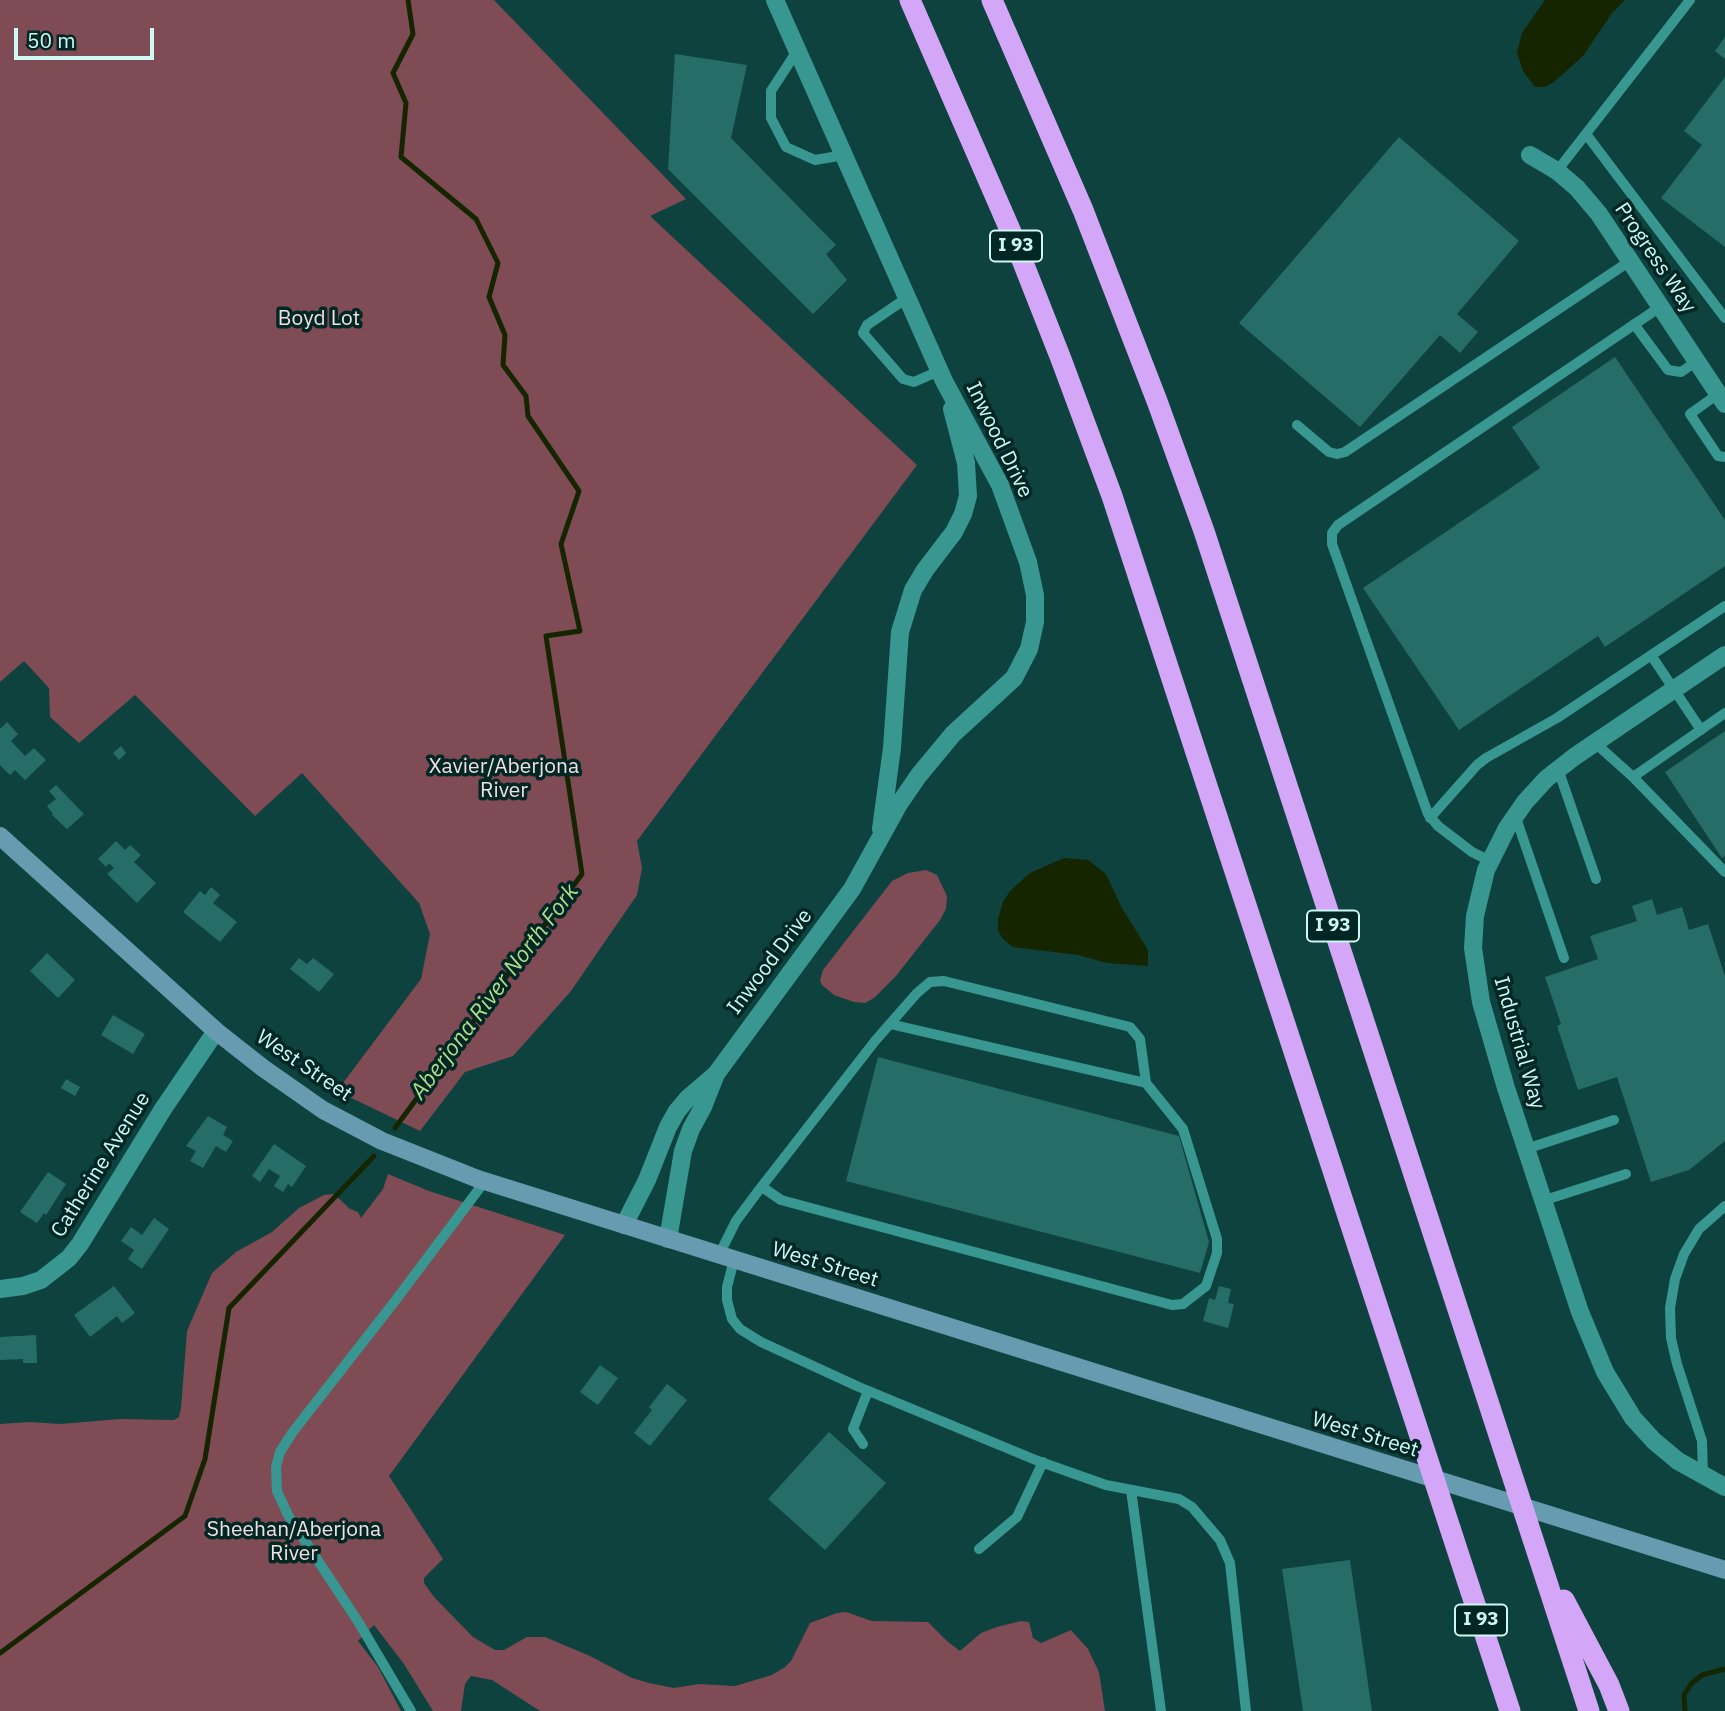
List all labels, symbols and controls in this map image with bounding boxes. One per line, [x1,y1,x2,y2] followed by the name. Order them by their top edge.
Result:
[18,14,158,58] scale bar
[27,26,76,54] text: 50 m
[1609,198,1701,318] street label: Progress Way
[990,230,1042,262] road number: I 93
[278,306,360,332] park label: Boyd Lot
[960,378,1038,502] street label: Inwood Drive
[429,754,579,804] park label: Xavier/Aberjona River
[405,879,585,1105] water label: Aberjona River North Fork
[722,904,818,1020] street label: Inwood Drive
[1307,910,1359,942] road number: I 93
[1488,974,1550,1112] street label: Industrial Way
[251,1025,357,1107] street label: West Street
[46,1088,156,1242] street label: Catherine Avenue
[769,1237,881,1293] street label: West Street
[1309,1407,1421,1463] street label: West Street
[207,1517,381,1567] park label: Sheehan/Aberjona River
[1455,1604,1507,1636] road number: I 93

